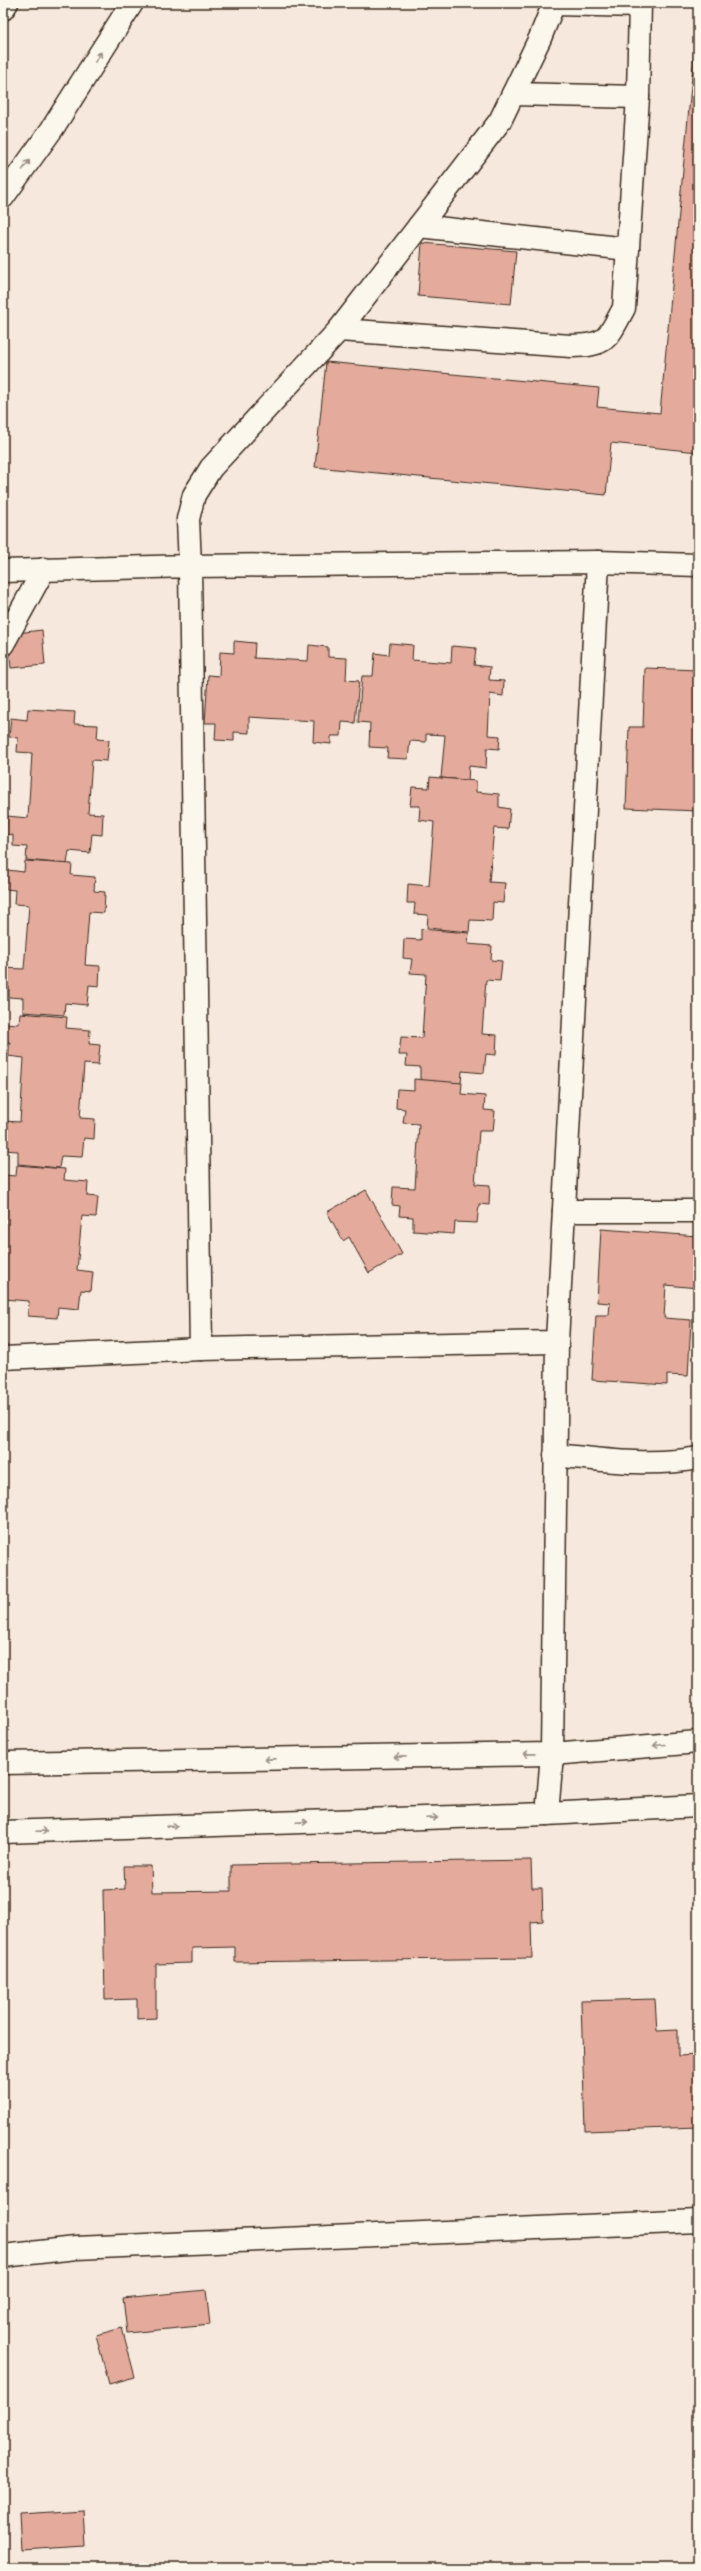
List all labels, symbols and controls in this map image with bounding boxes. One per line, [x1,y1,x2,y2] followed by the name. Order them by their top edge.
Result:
[94,52,102,63] one-way arrow
[22,160,30,171] one-way arrow
[653,1741,666,1749] one-way arrow
[523,1750,536,1758] one-way arrow
[394,1753,407,1761] one-way arrow
[264,1756,277,1763] one-way arrow
[425,1814,438,1822] one-way arrow
[295,1818,308,1826] one-way arrow
[165,1823,178,1830] one-way arrow
[35,1827,48,1834] one-way arrow

